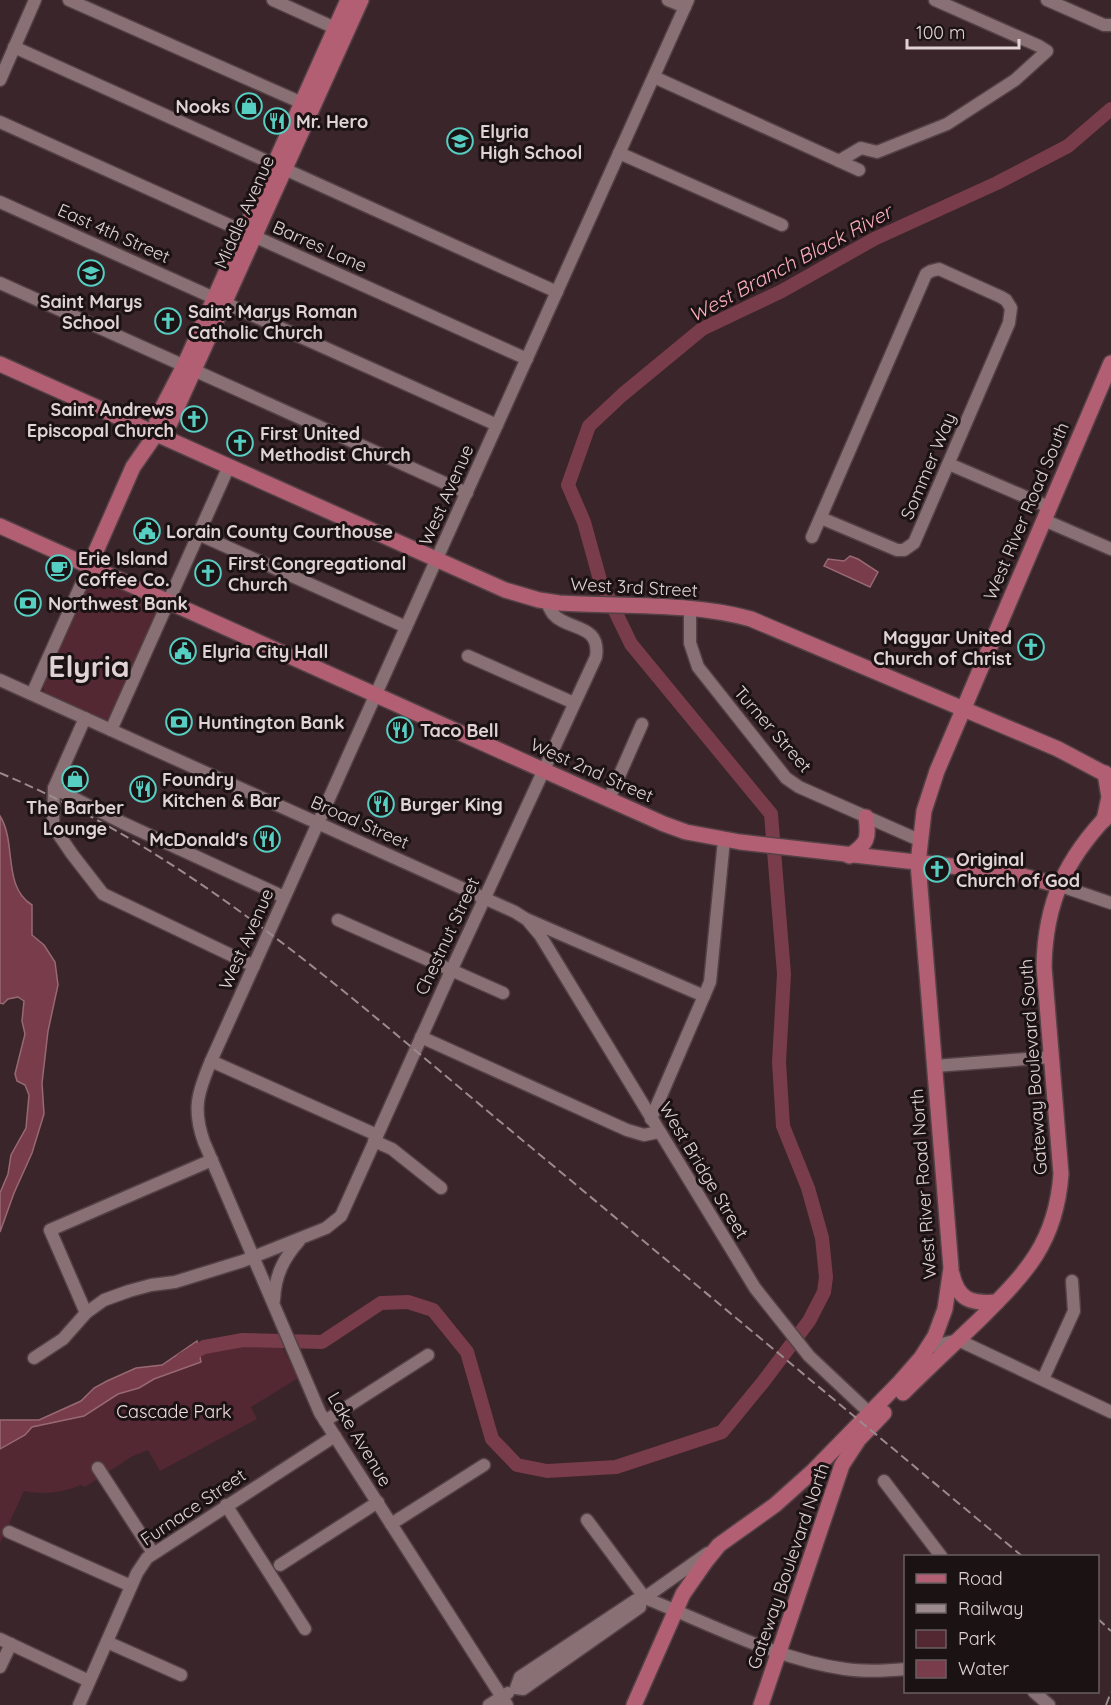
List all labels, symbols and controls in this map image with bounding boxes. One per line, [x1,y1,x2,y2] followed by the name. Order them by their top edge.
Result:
[907,12,1020,50] scale bar
[916,21,965,44] text: 100 m
[234,91,264,121] shop icon: Nooks
[175,95,230,118] place label: Nooks
[262,106,292,136] restaurant icon: Mr. Hero
[296,110,368,133] place label: Mr. Hero
[480,120,582,164] place label: Elyria High School
[445,126,475,156] school or university icon: Elyria High School
[209,152,279,272] street label: Middle Avenue
[54,198,174,268] street label: East 4th Street
[684,198,898,327] water label: West Branch Black River
[269,215,371,277] street label: Barres Lane
[76,258,106,288] school or university icon: Saint Marys School
[40,290,142,334] place label: Saint Marys School
[188,300,358,344] place label: Saint Marys Roman Catholic Church
[153,306,183,336] church icon: Saint Marys Roman Catholic Church
[27,398,174,442] place label: Saint Andrews Episcopal Church
[179,404,209,434] church icon: Saint Andrews Episcopal Church
[895,409,961,523] street label: Sommer Way
[978,418,1074,604] street label: West River Road South
[260,422,411,466] place label: First United Methodist Church
[225,428,255,458] church icon: First United Methodist Church
[413,441,479,549] street label: West Avenue
[132,516,162,546] public building icon: Lorain County Courthouse
[166,520,393,543] place label: Lorain County Courthouse
[78,547,170,591] place label: Erie Island Coffee Co.
[228,552,406,596] place label: First Congregational Church
[44,553,74,583] cafe icon: Erie Island Coffee Co.
[193,558,223,588] church icon: First Congregational Church
[570,572,698,602] street label: West 3rd Street
[13,588,43,618] bank icon: Northwest Bank
[48,592,188,615] place label: Northwest Bank
[873,626,1012,670] place label: Magyar United Church of Christ
[1016,632,1046,662] church icon: Magyar United Church of Christ
[168,636,198,666] public building icon: Elyria City Hall
[202,640,328,663] place label: Elyria City Hall
[48,647,130,685] district label: Elyria
[729,681,817,777] street label: Turner Street
[164,707,194,737] bank icon: Huntington Bank
[198,711,344,734] place label: Huntington Bank
[385,715,415,745] restaurant icon: Taco Bell
[420,719,499,742] place label: Taco Bell
[527,733,657,807] street label: West 2nd Street
[60,764,90,794] shop icon: The Barber Lounge
[162,768,281,812] place label: Foundry Kitchen & Bar
[128,774,158,804] restaurant icon: Foundry Kitchen & Bar
[366,789,396,819] restaurant icon: Burger King
[307,790,413,854] street label: Broad Street
[400,793,503,816] place label: Burger King
[26,796,124,840] place label: The Barber Lounge
[252,824,282,854] restaurant icon: McDonald's
[149,828,248,851] place label: McDonald's
[956,848,1080,892] place label: Original Church of God
[922,854,952,884] church icon: Original Church of God
[410,873,484,999] street label: Chestnut Street
[213,885,279,993] street label: West Avenue
[1014,958,1052,1176] street label: Gateway Boulevard South
[905,1088,941,1280] street label: West River Road North
[654,1098,754,1242] street label: West Bridge Street
[323,1387,397,1491] street label: Lake Avenue
[116,1400,232,1423] park label: Cascade Park
[742,1460,834,1672] street label: Gateway Boulevard North
[136,1463,250,1551] street label: Furnace Street
[904,1555,1099,1693] legend
[958,1567,1003,1590] text: Road
[958,1597,1024,1620] text: Railway
[958,1627,996,1650] text: Park
[958,1657,1009,1680] text: Water

